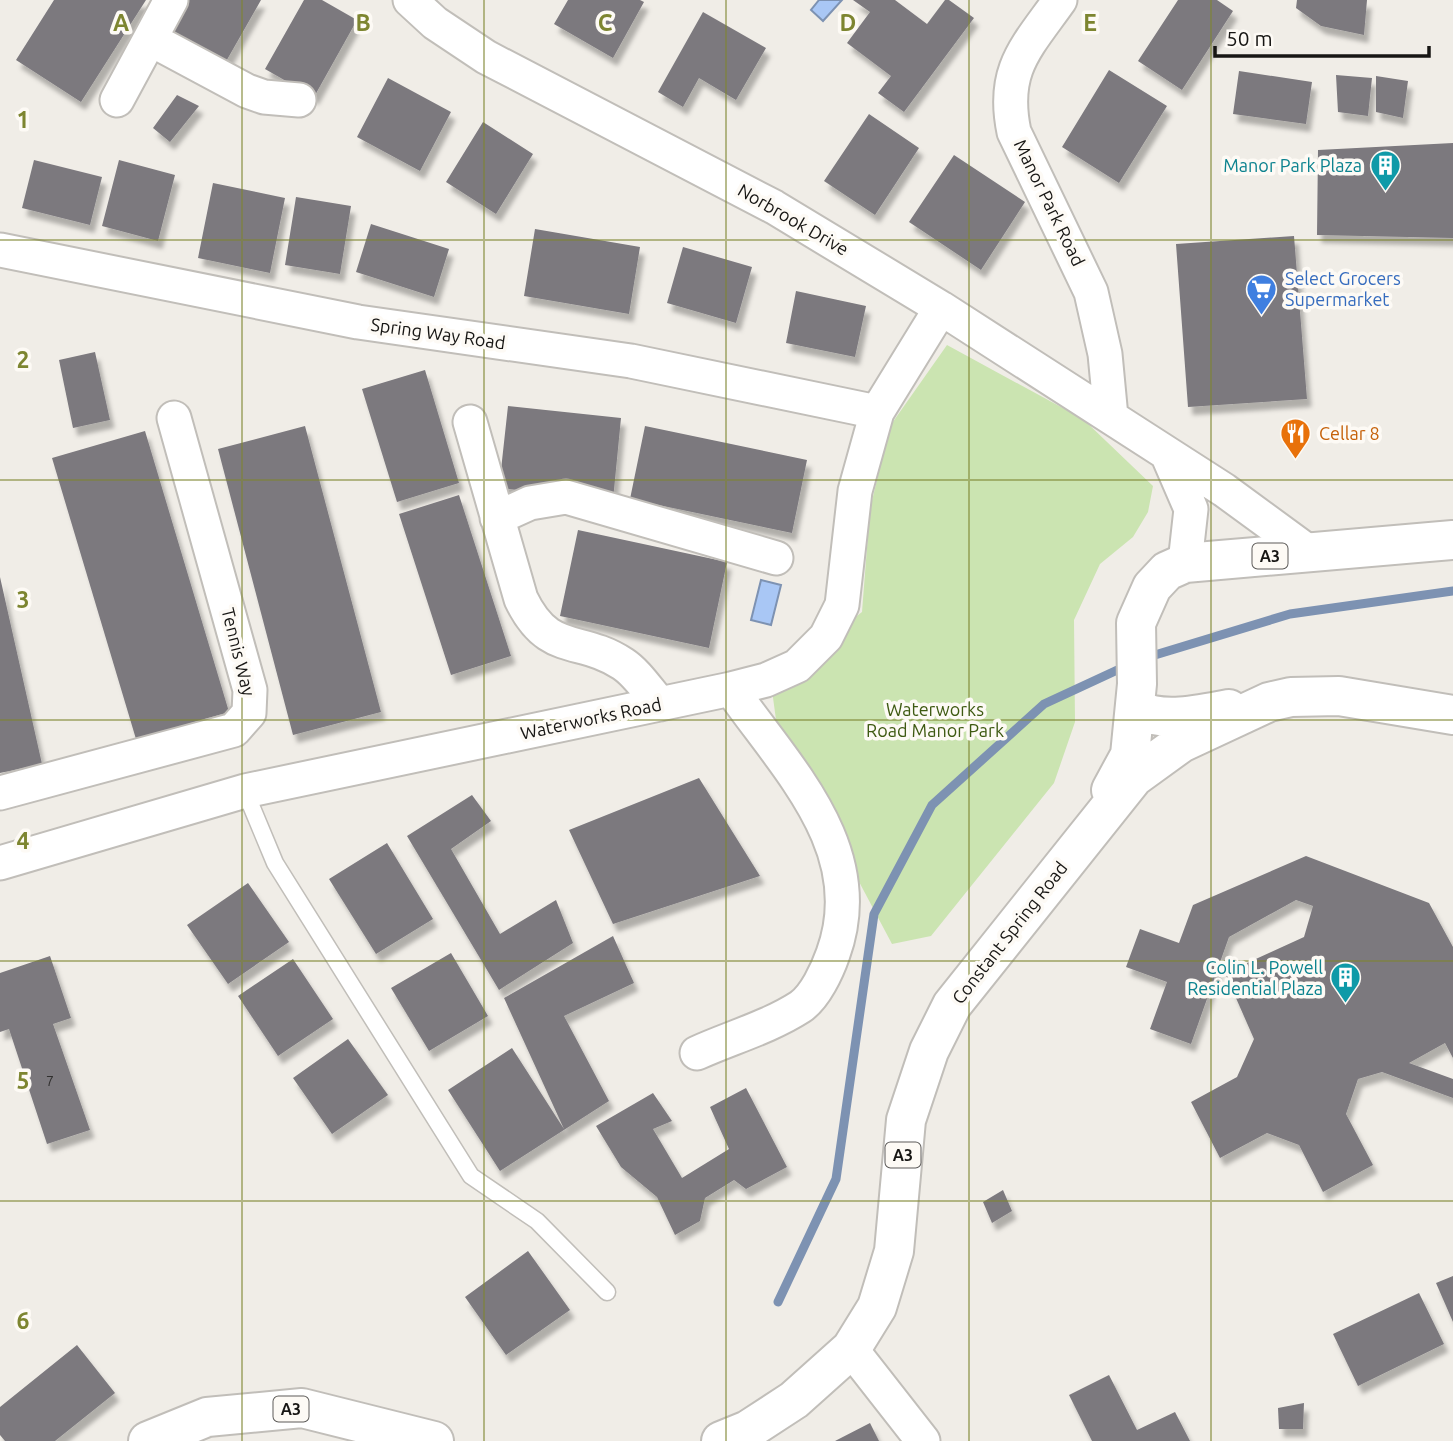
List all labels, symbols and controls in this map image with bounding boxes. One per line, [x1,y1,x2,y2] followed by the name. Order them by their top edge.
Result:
[113,10,129,35] text: A
[355,10,371,35] text: B
[598,10,613,35] text: C
[840,10,856,35] text: D
[1083,10,1097,35] text: E
[1215,14,1428,58] scale bar
[1226,26,1273,50] text: 50 m
[17,107,29,132] text: 1
[1011,136,1089,269] street label: Manor Park Road
[1368,149,1402,193] building icon: Manor Park Plaza
[1223,155,1362,175] place label: Manor Park Plaza
[735,179,852,259] street label: Norbrook Drive
[1285,268,1401,309] place label: Select Grocers Supermarket
[1245,272,1279,316] supermarket icon: Select Grocers Supermarket
[370,314,507,352] street label: Spring Way Road
[17,347,29,372] text: 2
[1279,417,1313,461] restaurant icon: Cellar 8
[1319,423,1380,443] place label: Cellar 8
[1252,544,1288,568] road number: A3
[17,587,29,612] text: 3
[218,606,260,698] street label: Tennis Way
[519,693,663,743] street label: Waterworks Road
[866,699,1004,740] park label: Waterworks Road Manor Park
[17,828,30,853] text: 4
[948,857,1071,1007] street label: Constant Spring Road
[1187,957,1323,998] place label: Colin L. Powell Residential Plaza
[1329,961,1363,1005] building icon: Colin L. Powell Residential Plaza
[17,1068,29,1093] text: 5
[46,1073,54,1089] house number: 7
[886,1142,920,1168] road number: A3
[17,1308,30,1333] text: 6
[274,1396,308,1422] road number: A3

